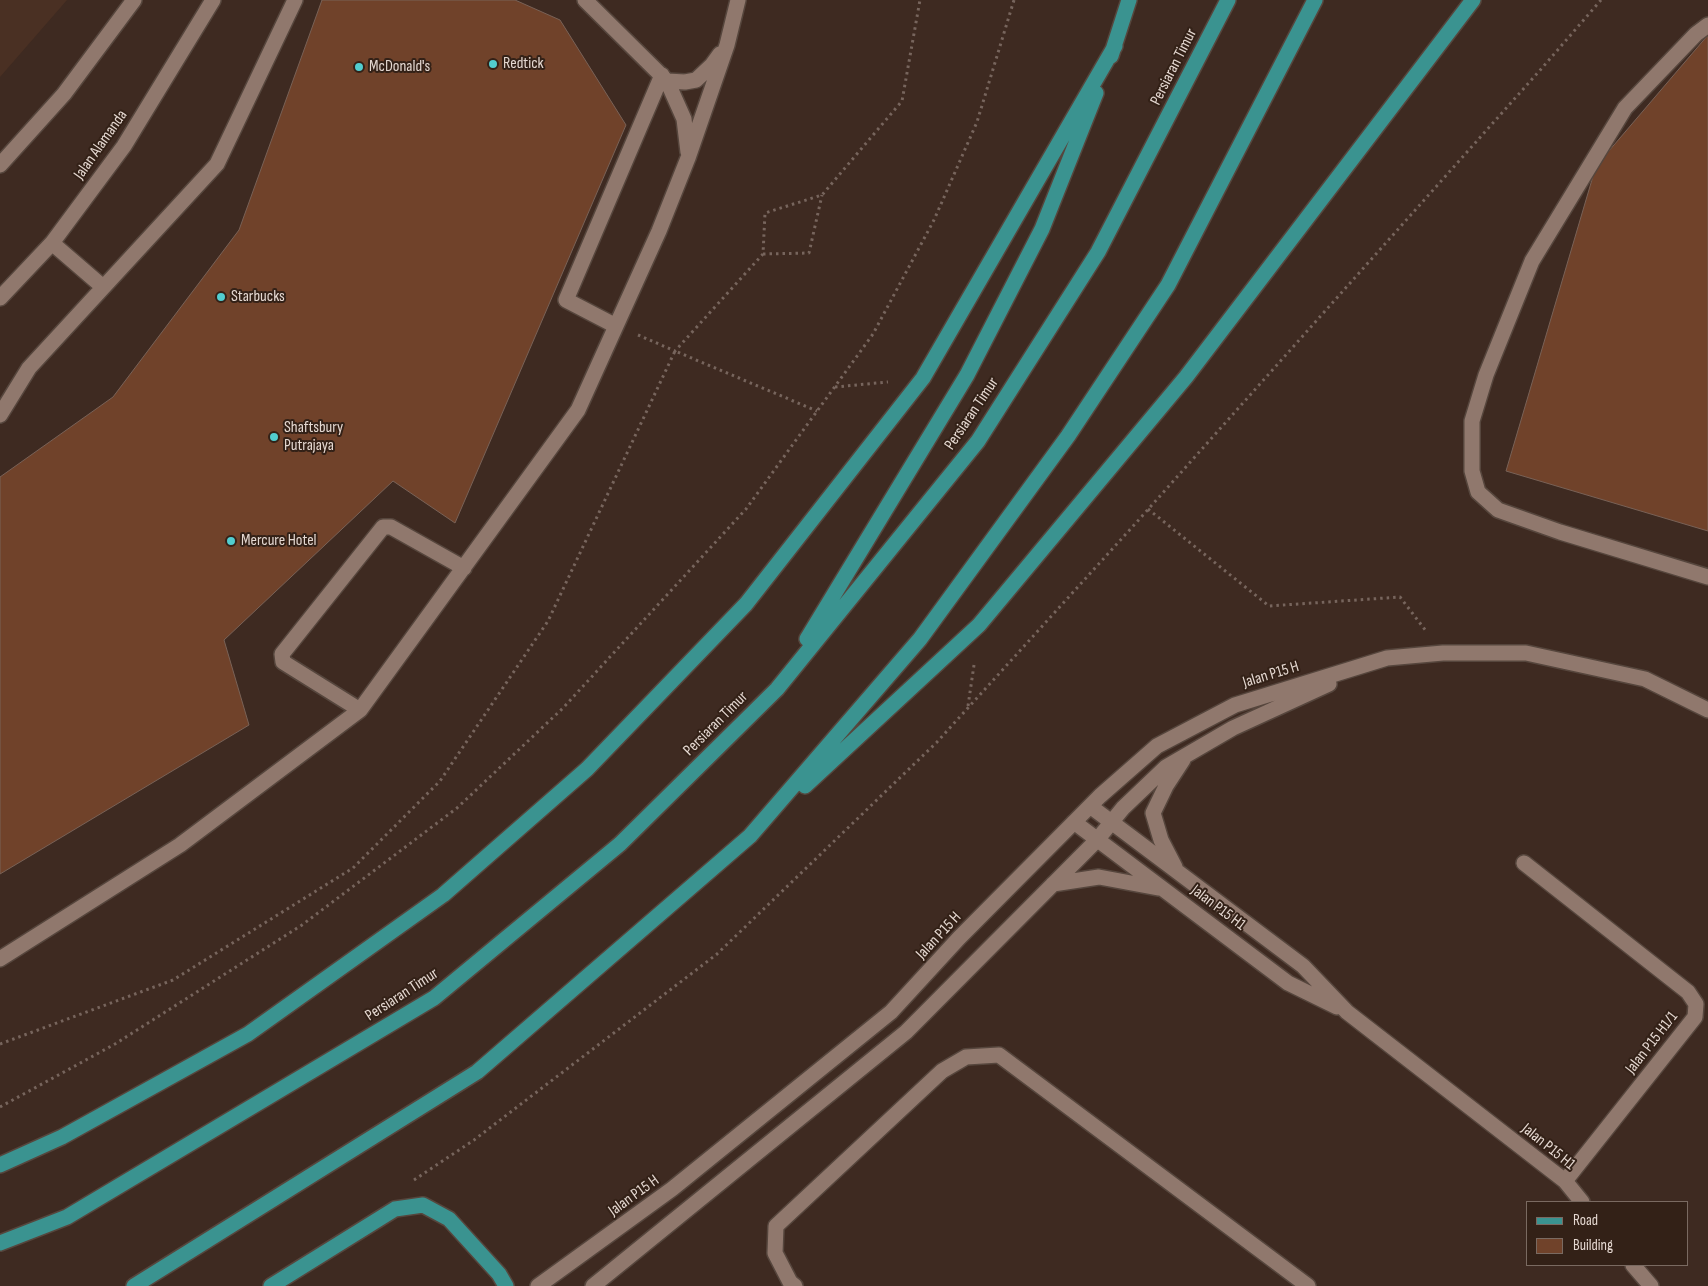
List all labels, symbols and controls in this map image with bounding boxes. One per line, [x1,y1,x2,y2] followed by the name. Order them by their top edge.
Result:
[1147,26,1201,108] street label: Persiaran Timur
[503,54,544,74] place label: Redtick
[369,57,430,77] place label: McDonald's
[487,58,499,70] marker: Redtick
[353,61,365,73] marker: McDonald's
[70,107,132,183] street label: Jalan Alamanda
[231,287,285,307] place label: Starbucks
[215,291,227,303] marker: Starbucks
[941,374,1003,454] street label: Persiaran Timur
[284,418,343,456] place label: Shaftsbury Putrajaya
[268,431,280,443] marker: Shaftsbury Putrajaya
[241,531,317,551] place label: Mercure Hotel
[225,535,237,547] marker: Mercure Hotel
[1241,657,1301,693] street label: Jalan P15 H
[680,688,752,760] street label: Persiaran Timur
[1187,881,1249,935] street label: Jalan P15 H1
[912,908,966,964] street label: Jalan P15 H
[362,964,442,1026] street label: Persiaran Timur
[1622,1008,1682,1078] street label: Jalan P15 H1/1
[1517,1120,1579,1174] street label: Jalan P15 H1
[605,1171,663,1221] street label: Jalan P15 H
[1526,1201,1688,1266] legend
[1573,1211,1598,1230] text: Road
[1573,1236,1613,1255] text: Building

